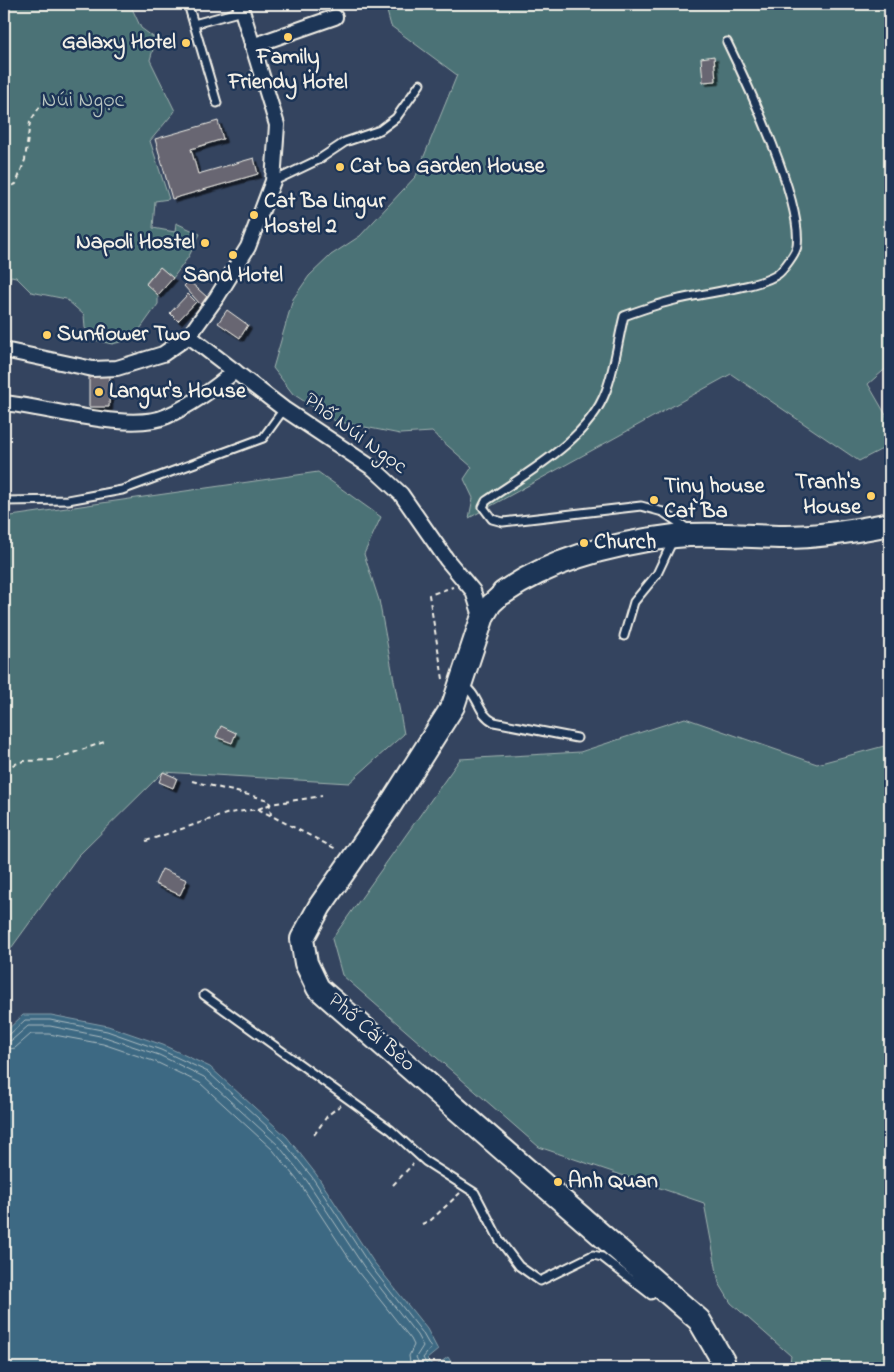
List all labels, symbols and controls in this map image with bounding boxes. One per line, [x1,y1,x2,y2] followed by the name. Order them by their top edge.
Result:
[62,27,176,60] place label: Galaxy Hotel
[282,31,294,43] marker: Family Friendy Hotel
[180,37,192,49] marker: Galaxy Hotel
[227,42,348,100] place label: Family Friendy Hotel
[42,85,125,118] park label: Núi Ngọc
[350,151,546,183] place label: Cat ba Garden House
[334,161,346,173] marker: Cat ba Garden House
[264,186,386,243] place label: Cat Ba Lingur Hostel 2
[248,209,260,221] marker: Cat Ba Lingur Hostel 2
[76,227,195,259] place label: Napoli Hostel
[199,237,211,249] marker: Napoli Hostel
[227,249,239,261] marker: Sand Hotel
[183,260,283,292] place label: Sand Hotel
[57,319,191,351] place label: Sunflower Two
[41,329,53,341] marker: Sunflower Two
[109,376,247,409] place label: Langur's House
[296,385,414,484] street label: Phố Núi Ngọc
[93,386,105,398] marker: Langur's House
[795,467,862,524] place label: Tranh's House
[664,471,766,528] place label: Tiny house Cat Ba
[865,490,877,502] marker: Tranh's House
[648,494,660,506] marker: Tiny house Cat Ba
[594,527,656,559] place label: Church
[578,537,590,549] marker: Church
[320,986,422,1080] street label: Phố Cái Bèo
[568,1166,658,1198] place label: Anh Quan
[552,1176,564,1188] marker: Anh Quan

